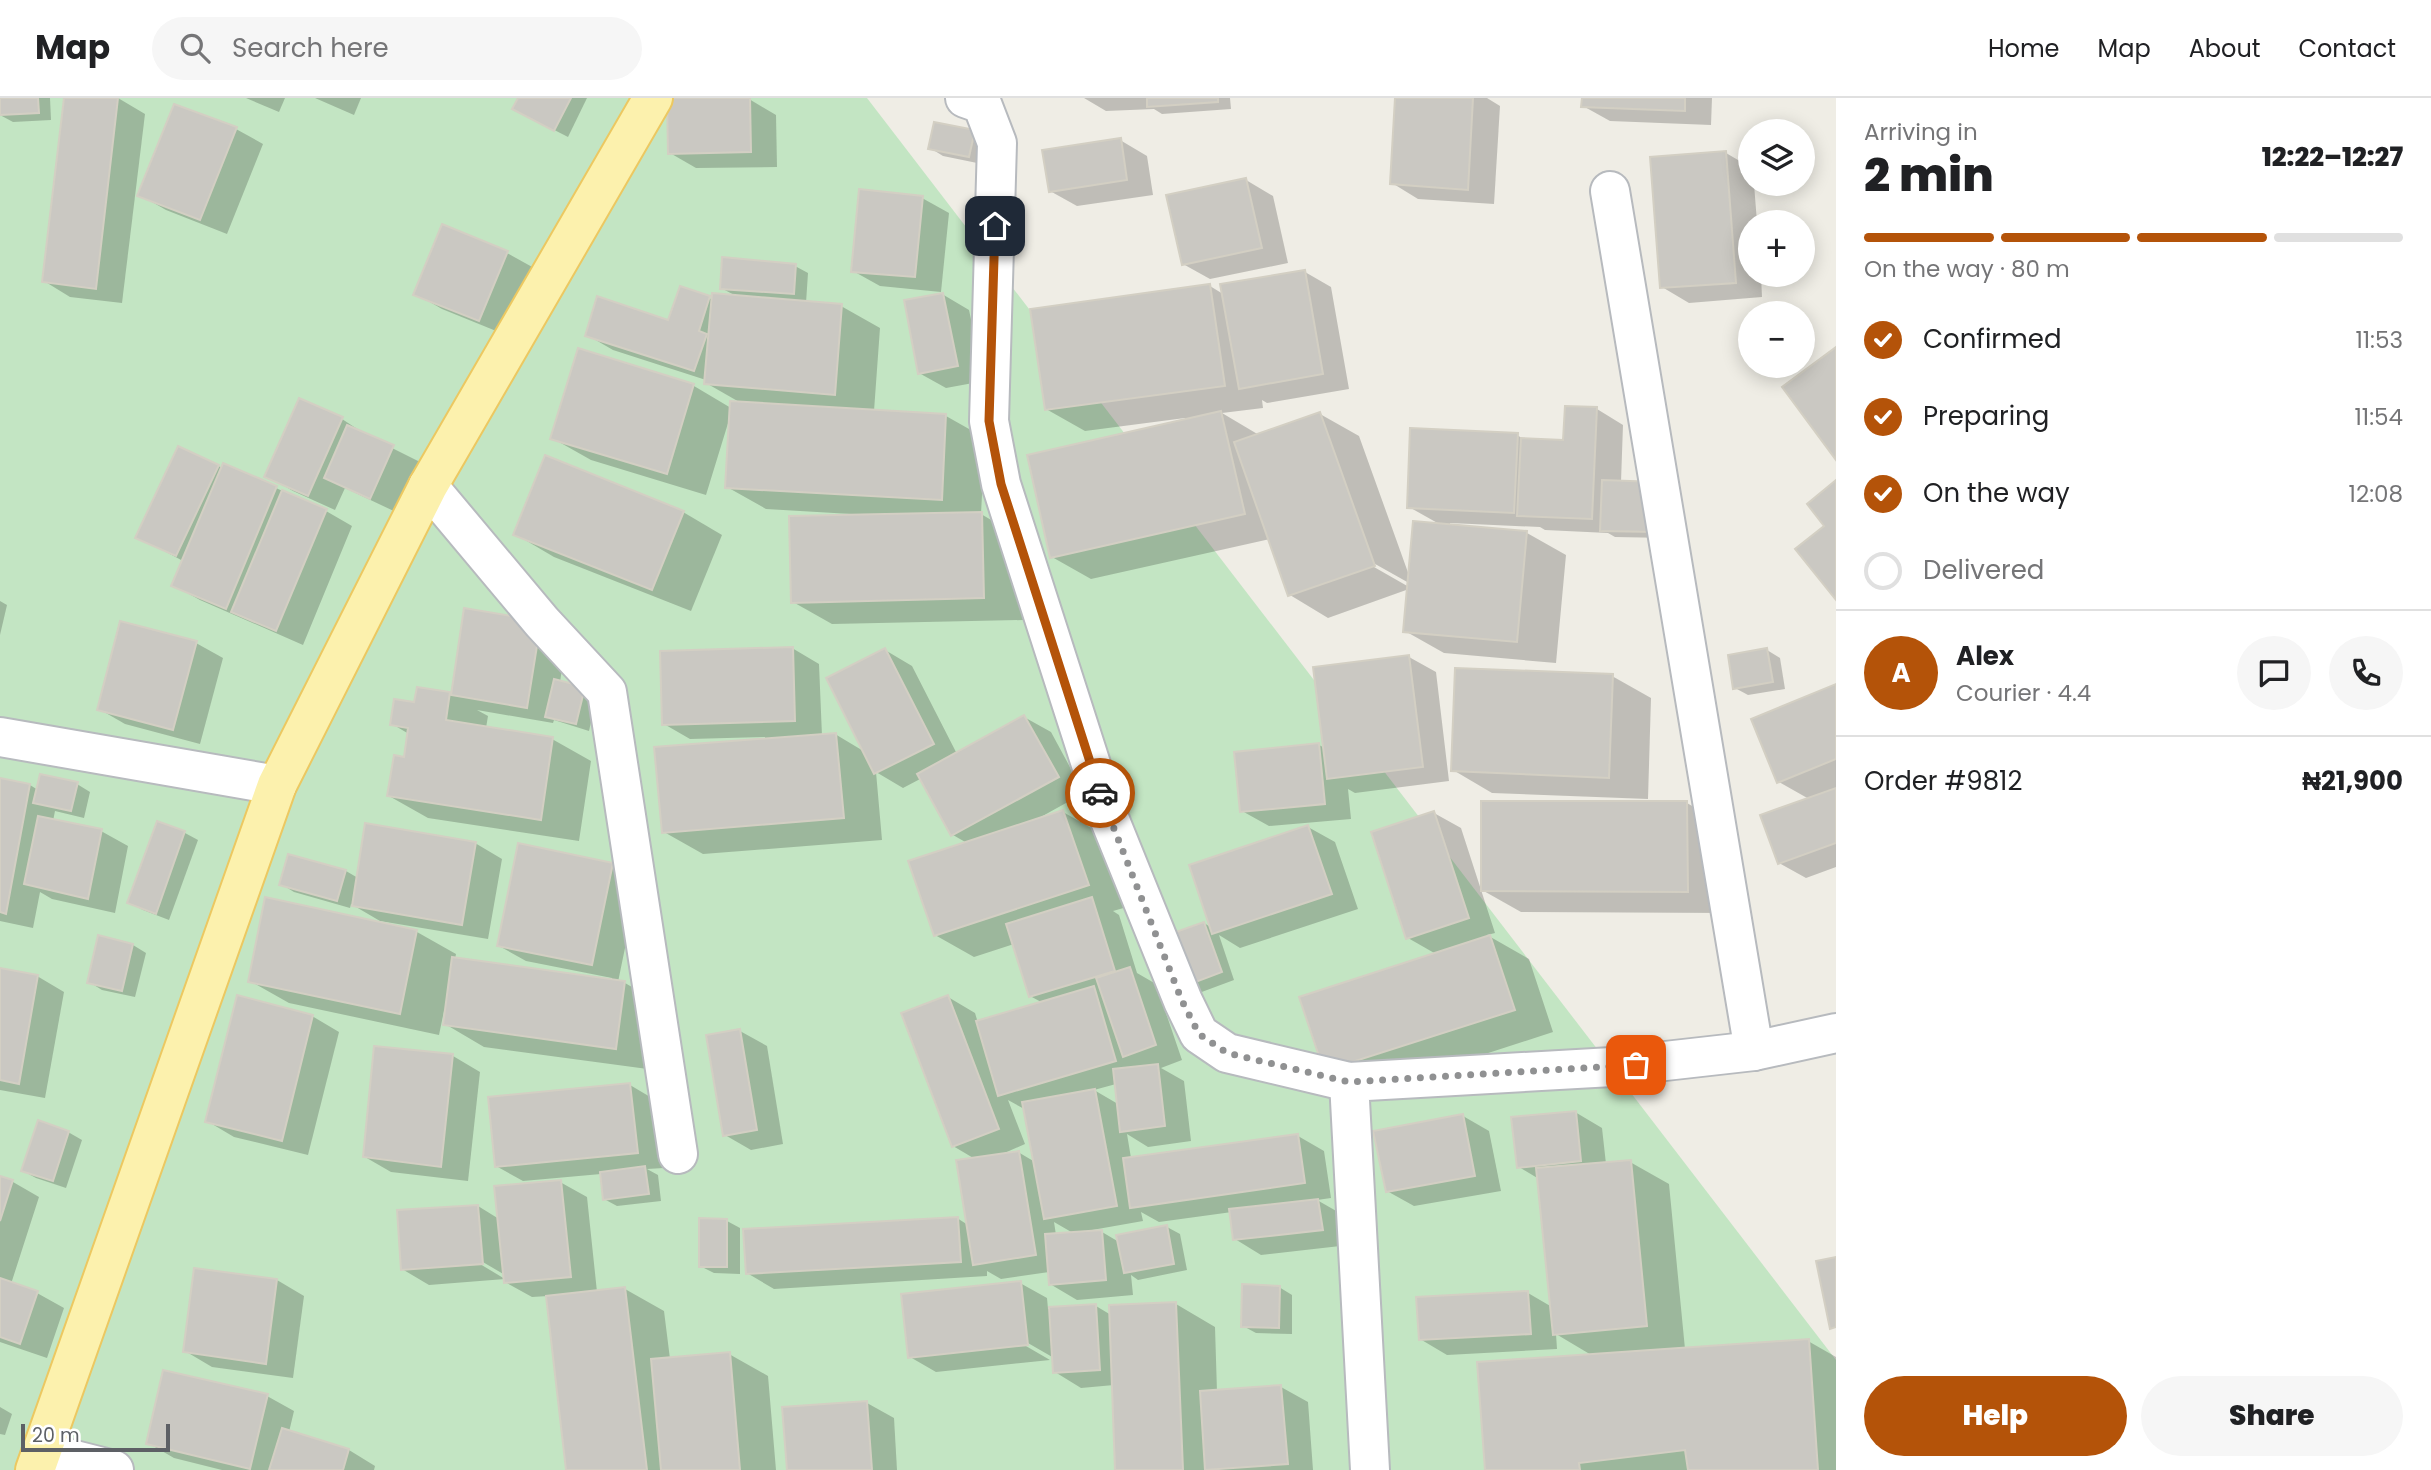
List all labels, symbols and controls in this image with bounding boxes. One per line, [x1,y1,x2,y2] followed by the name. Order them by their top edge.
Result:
[152,17,642,80] search box
[35,24,110,71] text: Map
[176,29,214,67] icon: search
[232,30,389,66] text: Search here
[1988,32,2060,65] text: Home
[2098,32,2151,65] text: Map
[2189,32,2260,65] text: About
[2298,32,2396,65] text: Contact
[1864,116,1978,148] text: Arriving in
[1738,119,1815,378] map controls
[1738,119,1815,196] button: layers
[2262,139,2403,175] text: 12:22–12:27
[1864,143,1994,207] text: 2 min
[965,196,1025,256] pin
[976,207,1014,245] icon: home
[1738,210,1815,287] button: +
[1864,253,2070,285] text: On the way · 80 m
[1738,301,1815,378] button: −
[1864,321,1902,359] icon: check
[1923,321,2061,357] text: Confirmed
[2355,324,2403,356] text: 11:53
[1864,398,1902,436] icon: check
[1923,398,2049,434] text: Preparing
[2354,401,2403,433] text: 11:54
[1864,475,1902,513] icon: check
[1923,475,2070,511] text: On the way
[2349,478,2403,510] text: 12:08
[1923,552,2044,588] text: Delivered
[2237,636,2311,710] button: chat
[2329,636,2403,710] button: phone
[1956,638,2014,674] text: Alex
[1891,655,1911,691] text: A
[1956,677,2091,709] text: Courier · 4.4
[1065,758,1135,828] courier
[1864,763,2022,799] text: Order #9812
[2302,763,2403,799] text: ₦21,900
[1081,774,1119,812] icon: car
[1606,1035,1666,1095] pin
[1617,1046,1655,1084] icon: bag
[1864,1376,2127,1456] button: Help
[2141,1376,2403,1456] button: Share
[21,1421,170,1453] scale bar
[32,1422,80,1449] text: 20 m

